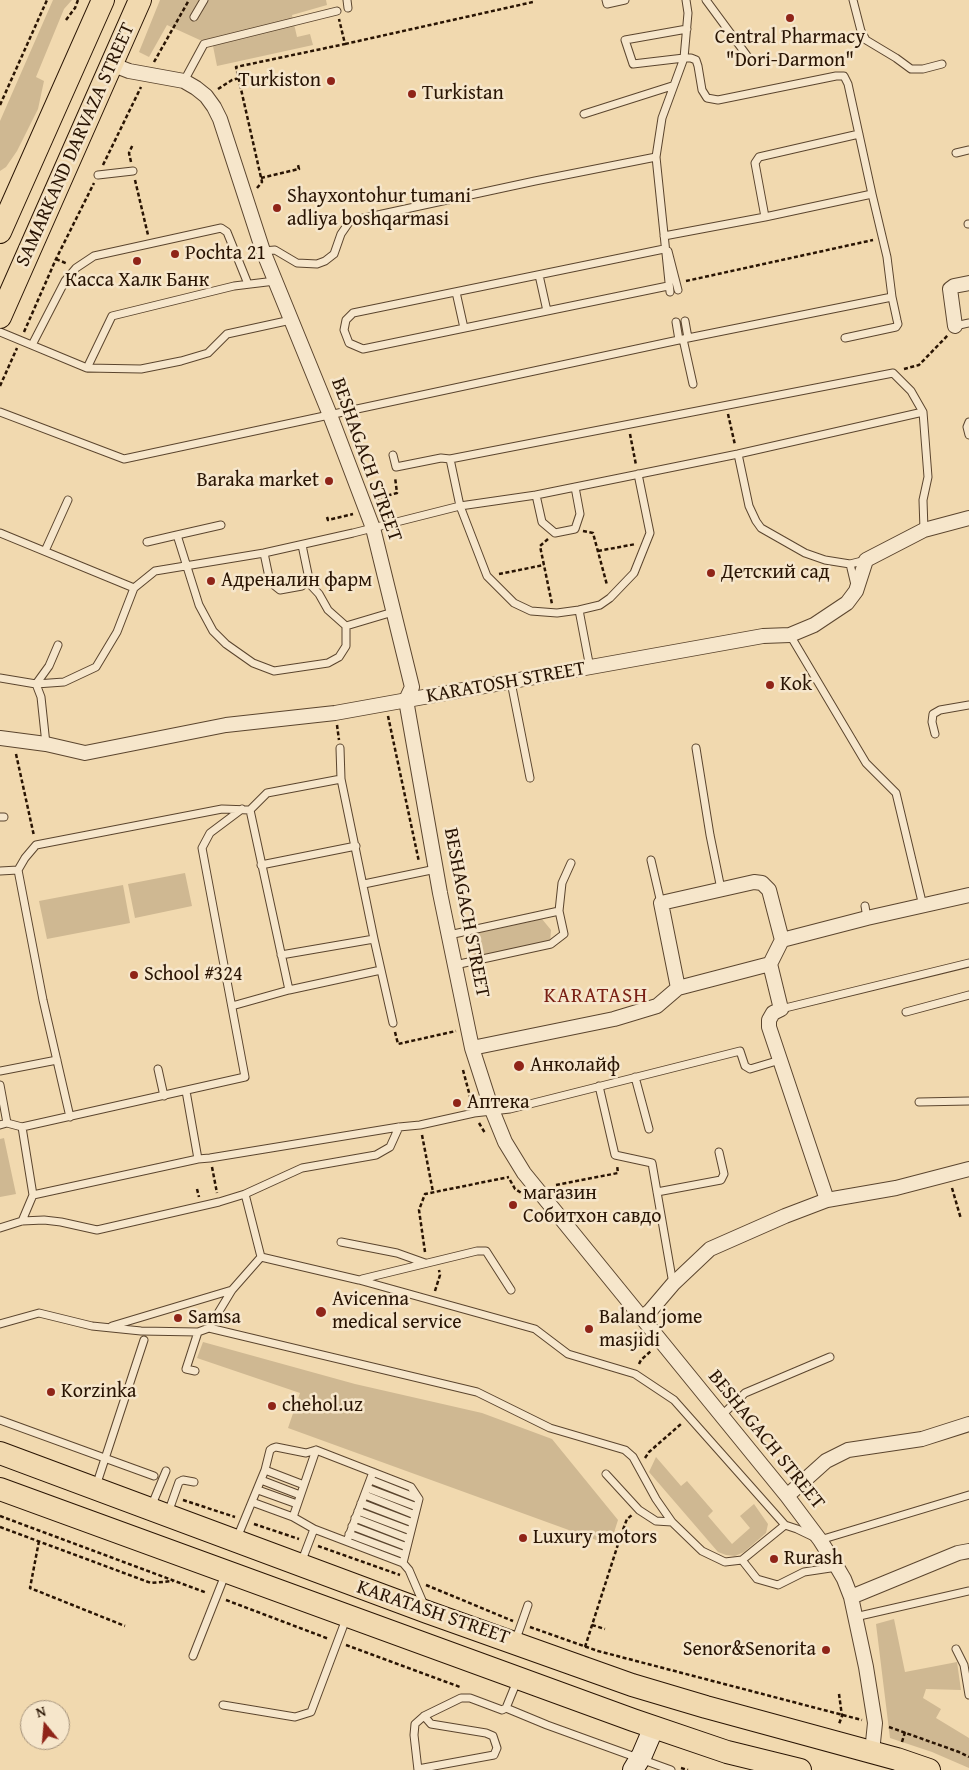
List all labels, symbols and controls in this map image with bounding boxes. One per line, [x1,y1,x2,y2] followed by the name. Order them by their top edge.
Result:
[784,12,796,24] marker: Central Pharmacy "Dori-Darmon"
[11,19,141,271] street label: SAMARKAND DARVAZA STREET
[715,26,865,73] place label: Central Pharmacy "Dori-Darmon"
[239,69,321,93] place label: Turkiston
[325,75,337,87] marker: Turkiston
[422,82,504,106] place label: Turkistan
[406,88,418,100] marker: Turkistan
[287,185,471,232] place label: Shayxontohur tumani adliya boshqarmasi
[271,202,283,214] marker: Shayxontohur tumani adliya boshqarmasi
[185,242,266,266] place label: Pochta 21
[169,248,181,260] marker: Pochta 21
[131,255,143,267] marker: Касса Халк Банк
[65,269,209,293] place label: Касса Халк Банк
[325,375,407,545] street label: BESHAGACH STREET
[196,469,319,493] place label: Baraka market
[323,475,335,487] marker: Baraka market
[721,561,830,585] place label: Детский сад
[705,567,717,579] marker: Детский сад
[221,569,372,593] place label: Адреналин фарм
[205,575,217,587] marker: Адреналин фарм
[424,657,588,709] street label: KARATOSH STREET
[780,673,812,697] place label: Kok
[764,679,776,691] marker: Kok
[438,826,494,1000] street label: BESHAGACH STREET
[144,963,243,987] place label: School #324
[128,969,140,981] marker: School #324
[543,984,649,1010] district label: KARATASH
[530,1054,620,1078] place label: Анколайф
[512,1059,526,1073] marker: Анколайф
[467,1091,529,1115] place label: Аптека
[451,1097,463,1109] marker: Аптека
[523,1182,661,1229] place label: магазин Собитхон савдо
[507,1199,519,1211] marker: магазин Собитхон савдо
[332,1288,462,1335] place label: Avicenna medical service
[314,1305,328,1319] marker: Avicenna medical service
[188,1306,241,1330] place label: Samsa
[599,1306,702,1353] place label: Baland jome masjidi
[172,1312,184,1324] marker: Samsa
[583,1323,595,1335] marker: Baland jome masjidi
[702,1365,830,1515] street label: BESHAGACH STREET
[61,1380,136,1404] place label: Korzinka
[45,1386,57,1398] marker: Korzinka
[282,1394,363,1418] place label: chehol.uz
[266,1400,278,1412] marker: chehol.uz
[533,1526,657,1550] place label: Luxury motors
[517,1532,529,1544] marker: Luxury motors
[784,1547,843,1571] place label: Rurash
[768,1553,780,1565] marker: Rurash
[353,1576,513,1650] street label: KARATASH STREET
[683,1638,816,1662] place label: Senor&Senorita
[820,1644,832,1656] marker: Senor&Senorita
[20,1700,70,1750] north arrow
[34,1701,48,1723] text: N

